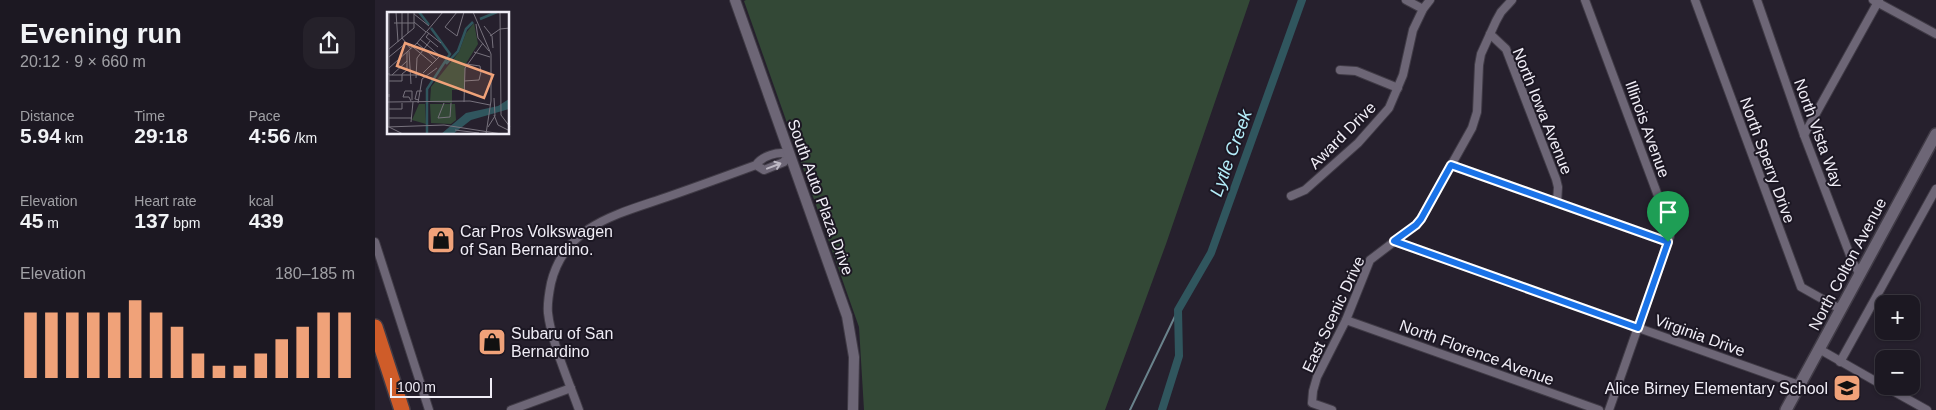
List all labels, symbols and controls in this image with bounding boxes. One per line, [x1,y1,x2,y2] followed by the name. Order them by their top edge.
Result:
[387,12,510,135] inset map
[303,17,355,69] button: share
[20,18,182,49] text: Evening run
[1509,45,1576,177] street label: North Iowa Avenue
[20,53,146,70] text: 20:12 · 9 × 660 m
[1791,76,1846,190] street label: North Vista Way
[1622,78,1673,180] street label: Illinois Avenue
[1737,95,1798,225] street label: North Sperry Drive
[1306,99,1379,172] street label: Award Drive
[1206,106,1256,199] water label: Lytle Creek
[20,108,74,124] text: Distance
[134,108,165,124] text: Time
[249,108,281,124] text: Pace
[784,117,857,277] street label: South Auto Plaza Drive
[20,124,61,147] text: 5.94
[134,124,188,147] text: 29:18
[249,124,291,147] text: 4:56
[61,130,83,146] text: km
[291,130,317,146] text: /km
[766,161,781,170] one-way arrow
[1647,191,1689,242] pin
[20,193,78,209] text: Elevation
[134,193,197,209] text: Heart rate
[249,193,274,209] text: kcal
[1805,195,1890,333] street label: North Colton Avenue
[1654,198,1682,226] icon: arrive
[20,209,43,232] text: 45
[134,209,169,232] text: 137
[249,209,284,232] text: 439
[43,215,59,231] text: m
[169,215,201,231] text: bpm
[460,223,613,258] place label: Car Pros Volkswagen of San Bernardino.
[426,225,456,255] shop icon: Car Pros Volkswagen of San Bernardino.
[1299,253,1368,375] street label: East Scenic Drive
[20,265,86,282] text: Elevation
[275,265,355,282] text: 180–185 m
[1875,295,1920,395] map controls
[1875,295,1920,340] button: +
[1652,311,1747,360] street label: Virginia Drive
[1397,317,1557,388] street label: North Florence Avenue
[511,325,613,360] place label: Subaru of San Bernardino
[477,327,507,357] shop icon: Subaru of San Bernardino
[1875,350,1920,395] button: −
[1832,373,1862,403] school or university icon: Alice Birney Elementary School
[390,375,493,398] scale bar
[397,379,436,395] text: 100 m
[1605,380,1828,397] place label: Alice Birney Elementary School

